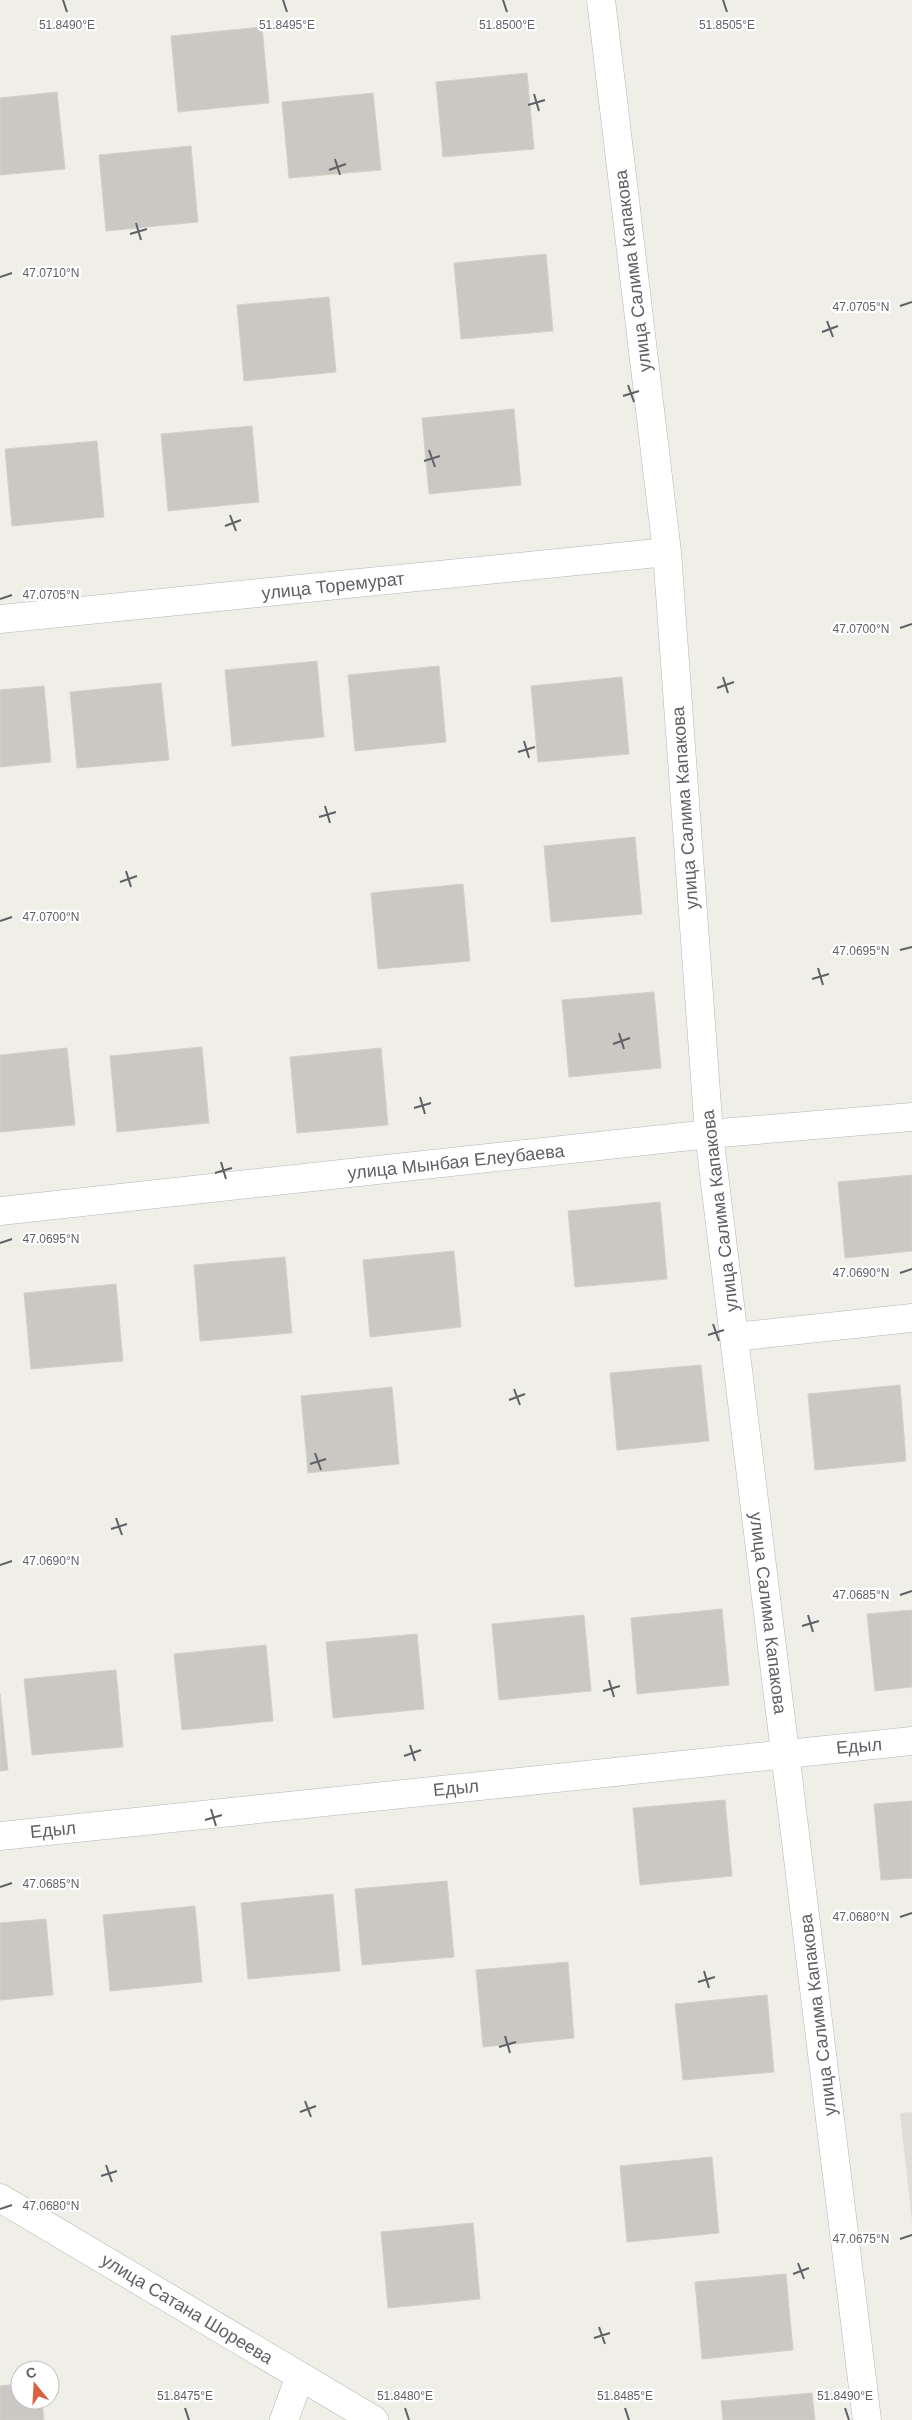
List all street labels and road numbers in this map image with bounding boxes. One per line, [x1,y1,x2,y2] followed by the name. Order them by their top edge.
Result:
[611,168,655,373] street label: улица Салима Капакова
[261,569,405,603] street label: улица Торемурат
[668,705,702,910] street label: улица Салима Капакова
[698,1108,742,1313] street label: улица Салима Капакова
[347,1141,566,1183] street label: улица Мынбая Елеубаева
[746,1511,790,1716] street label: улица Салима Капакова
[835,1734,883,1758] street label: Едыл
[432,1776,480,1800] street label: Едыл
[29,1818,77,1842] street label: Едыл
[796,1912,840,2117] street label: улица Салима Капакова
[98,2250,277,2369] street label: улица Сатана Шореева

